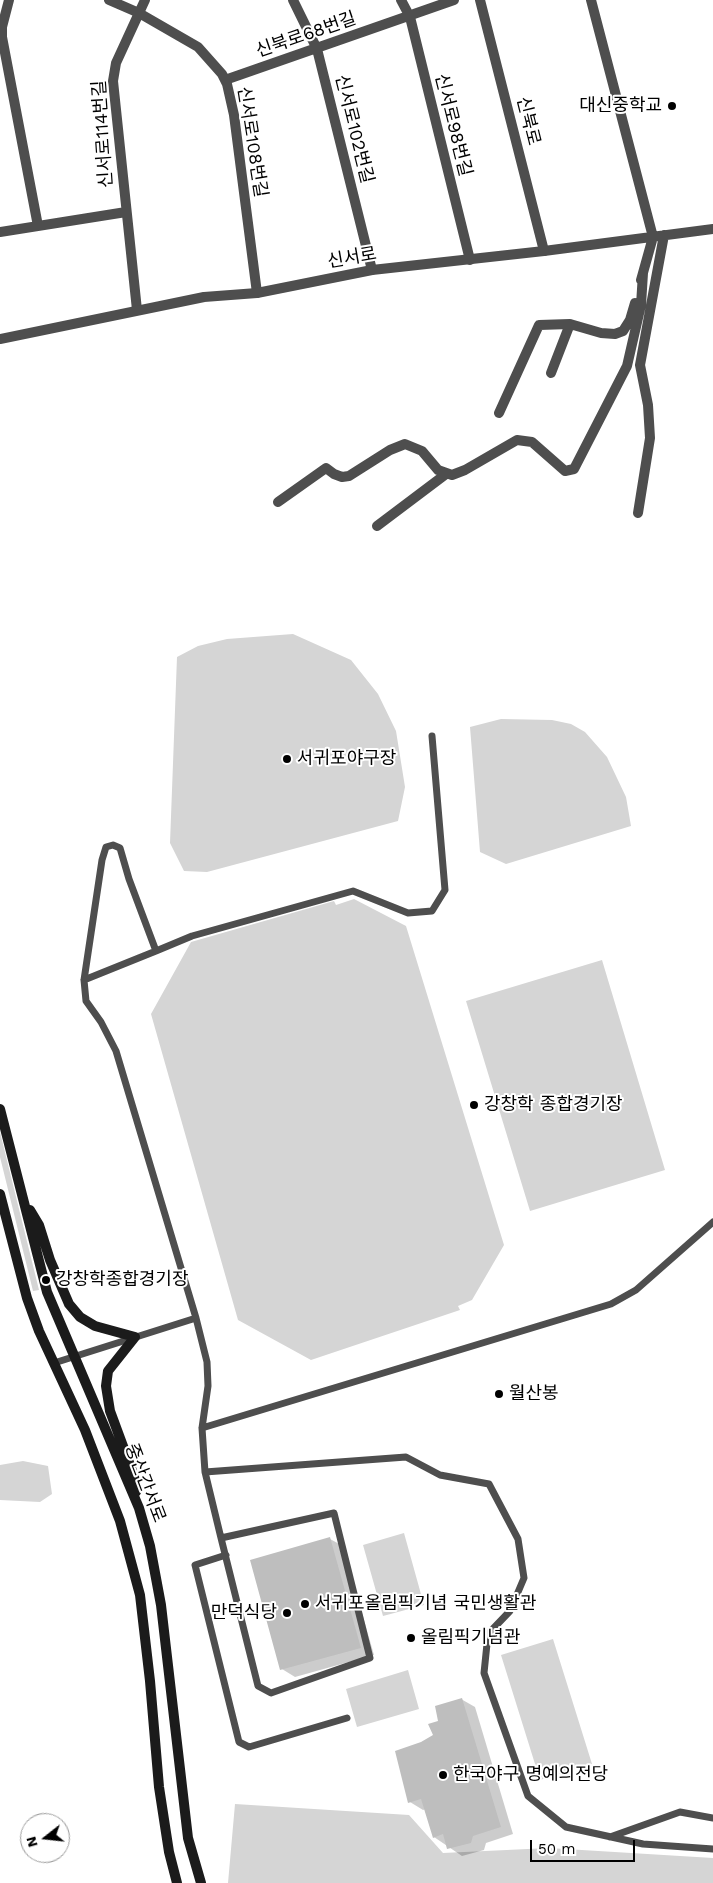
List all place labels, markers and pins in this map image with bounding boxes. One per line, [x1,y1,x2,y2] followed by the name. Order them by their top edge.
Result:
[579,95,662,117] place label: 대신중학교
[666,100,678,112] marker: 대신중학교
[297,748,396,770] place label: 서귀포야구장
[281,753,293,765] marker: 서귀포야구장
[484,1094,623,1116] place label: 강창학 종합경기장
[468,1099,480,1111] marker: 강창학 종합경기장
[56,1269,188,1291] place label: 강창학종합경기장
[40,1274,52,1286] marker: 강창학종합경기장
[509,1383,559,1405] place label: 월산봉
[493,1388,505,1400] marker: 월산봉
[315,1593,536,1615] place label: 서귀포올림픽기념 국민생활관
[299,1598,311,1610] marker: 서귀포올림픽기념 국민생활관
[211,1602,277,1624] place label: 만덕식당
[281,1607,293,1619] marker: 만덕식당
[421,1627,520,1649] place label: 올림픽기념관
[405,1632,417,1644] marker: 올림픽기념관
[453,1764,608,1786] place label: 한국야구 명예의전당
[437,1769,449,1781] marker: 한국야구 명예의전당

